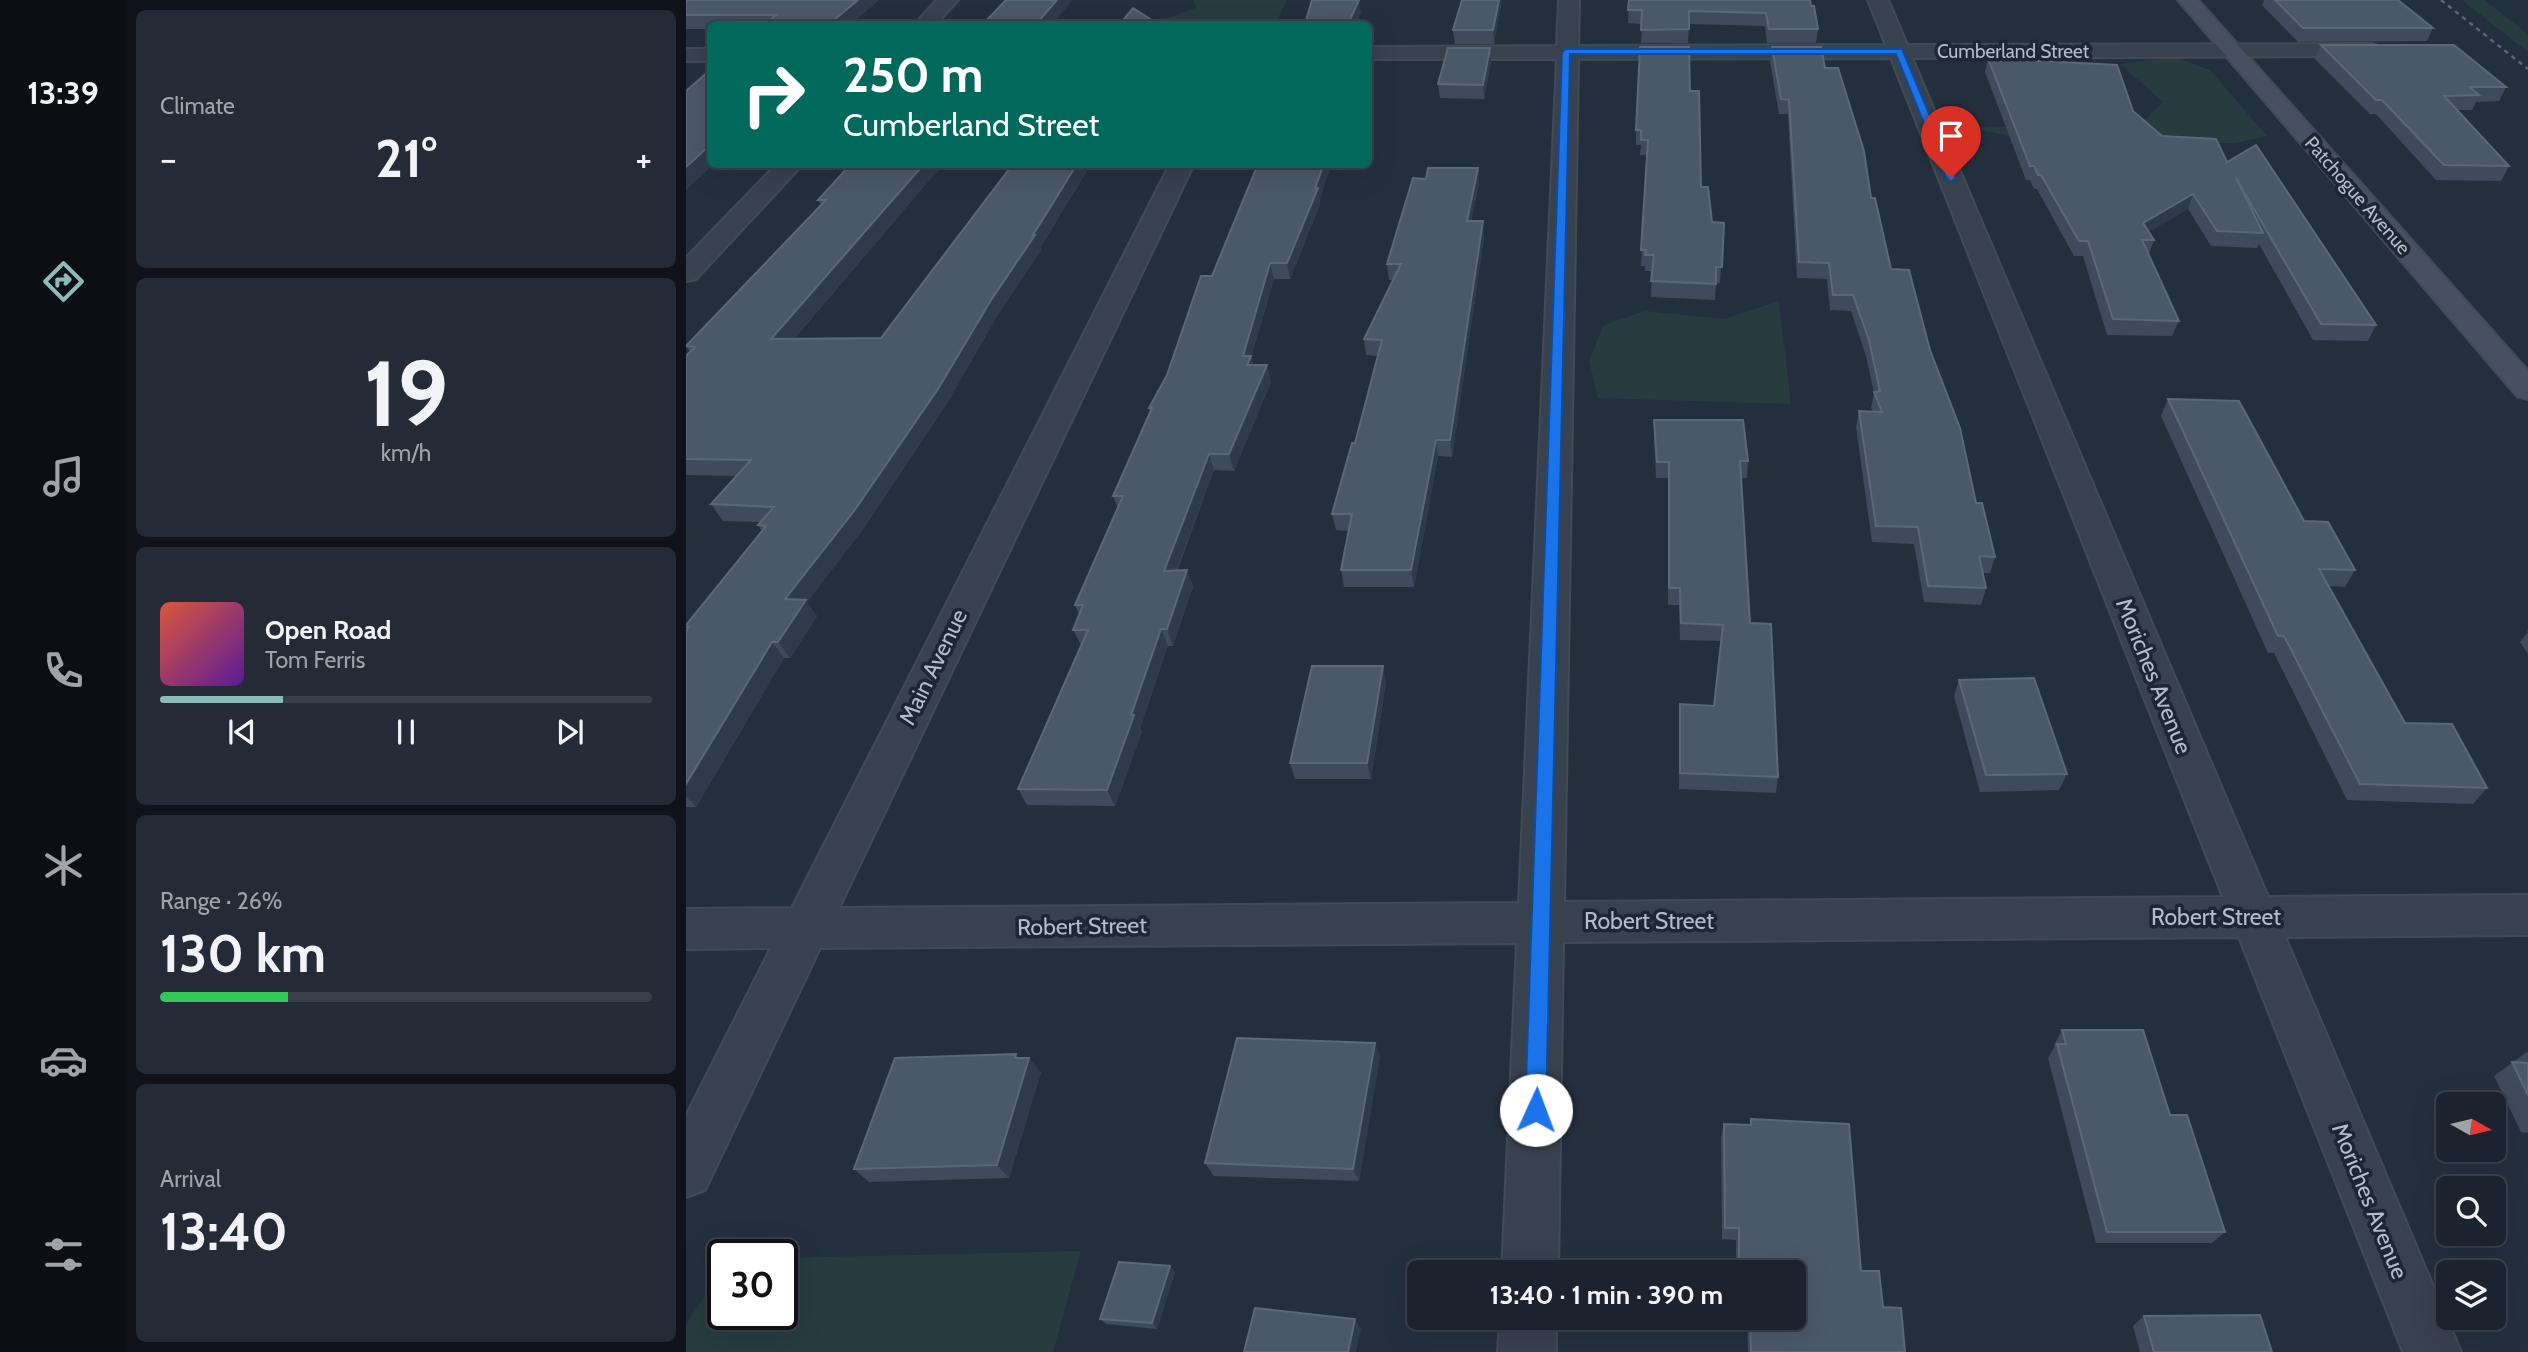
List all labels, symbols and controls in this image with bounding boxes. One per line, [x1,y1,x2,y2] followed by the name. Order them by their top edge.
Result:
[1937,40,2090,63] street label: Cumberland Street
[843,45,983,104] text: 250 m
[728,49,819,140] icon: right
[27,73,99,112] text: 13:39
[160,92,235,120] text: Climate
[843,105,1099,144] text: Cumberland Street
[1921,106,1981,178] pin
[1932,117,1970,155] icon: arrive
[375,127,437,190] text: 21°
[2300,132,2415,259] street label: Patchogue Avenue
[160,135,177,182] text: −
[635,135,652,182] text: +
[39,257,88,306] icon: directions
[364,338,448,449] text: 19
[381,439,431,467] text: km/h
[39,452,88,501] icon: music
[2110,594,2198,758] street label: Moriches Avenue
[893,604,973,730] street label: Main Avenue
[265,614,391,646] text: Open Road
[39,646,88,695] icon: phone
[265,646,365,674] text: Tom Ferris
[223,713,261,751] icon: previous
[387,713,425,751] icon: pause
[551,713,589,751] icon: next
[39,841,88,890] icon: climate
[160,887,283,915] text: Range · 26%
[2151,903,2281,931] street label: Robert Street
[1584,907,1714,935] street label: Robert Street
[1017,911,1147,941] street label: Robert Street
[160,922,326,985] text: 130 km
[39,1036,88,1085] icon: car
[1499,1073,1573,1147] position arrow
[2436,1092,2506,1162] north arrow
[2436,1092,2506,1330] map controls
[2326,1119,2414,1283] street label: Moriches Avenue
[160,1165,221,1193] text: Arrival
[2436,1176,2506,1246] button: search
[160,1200,288,1263] text: 13:40
[39,1230,88,1279] icon: filters
[707,1239,798,1330] speed limit sign: 30
[2436,1260,2506,1330] button: layers
[1490,1279,1723,1311] text: 13:40 · 1 min · 390 m

